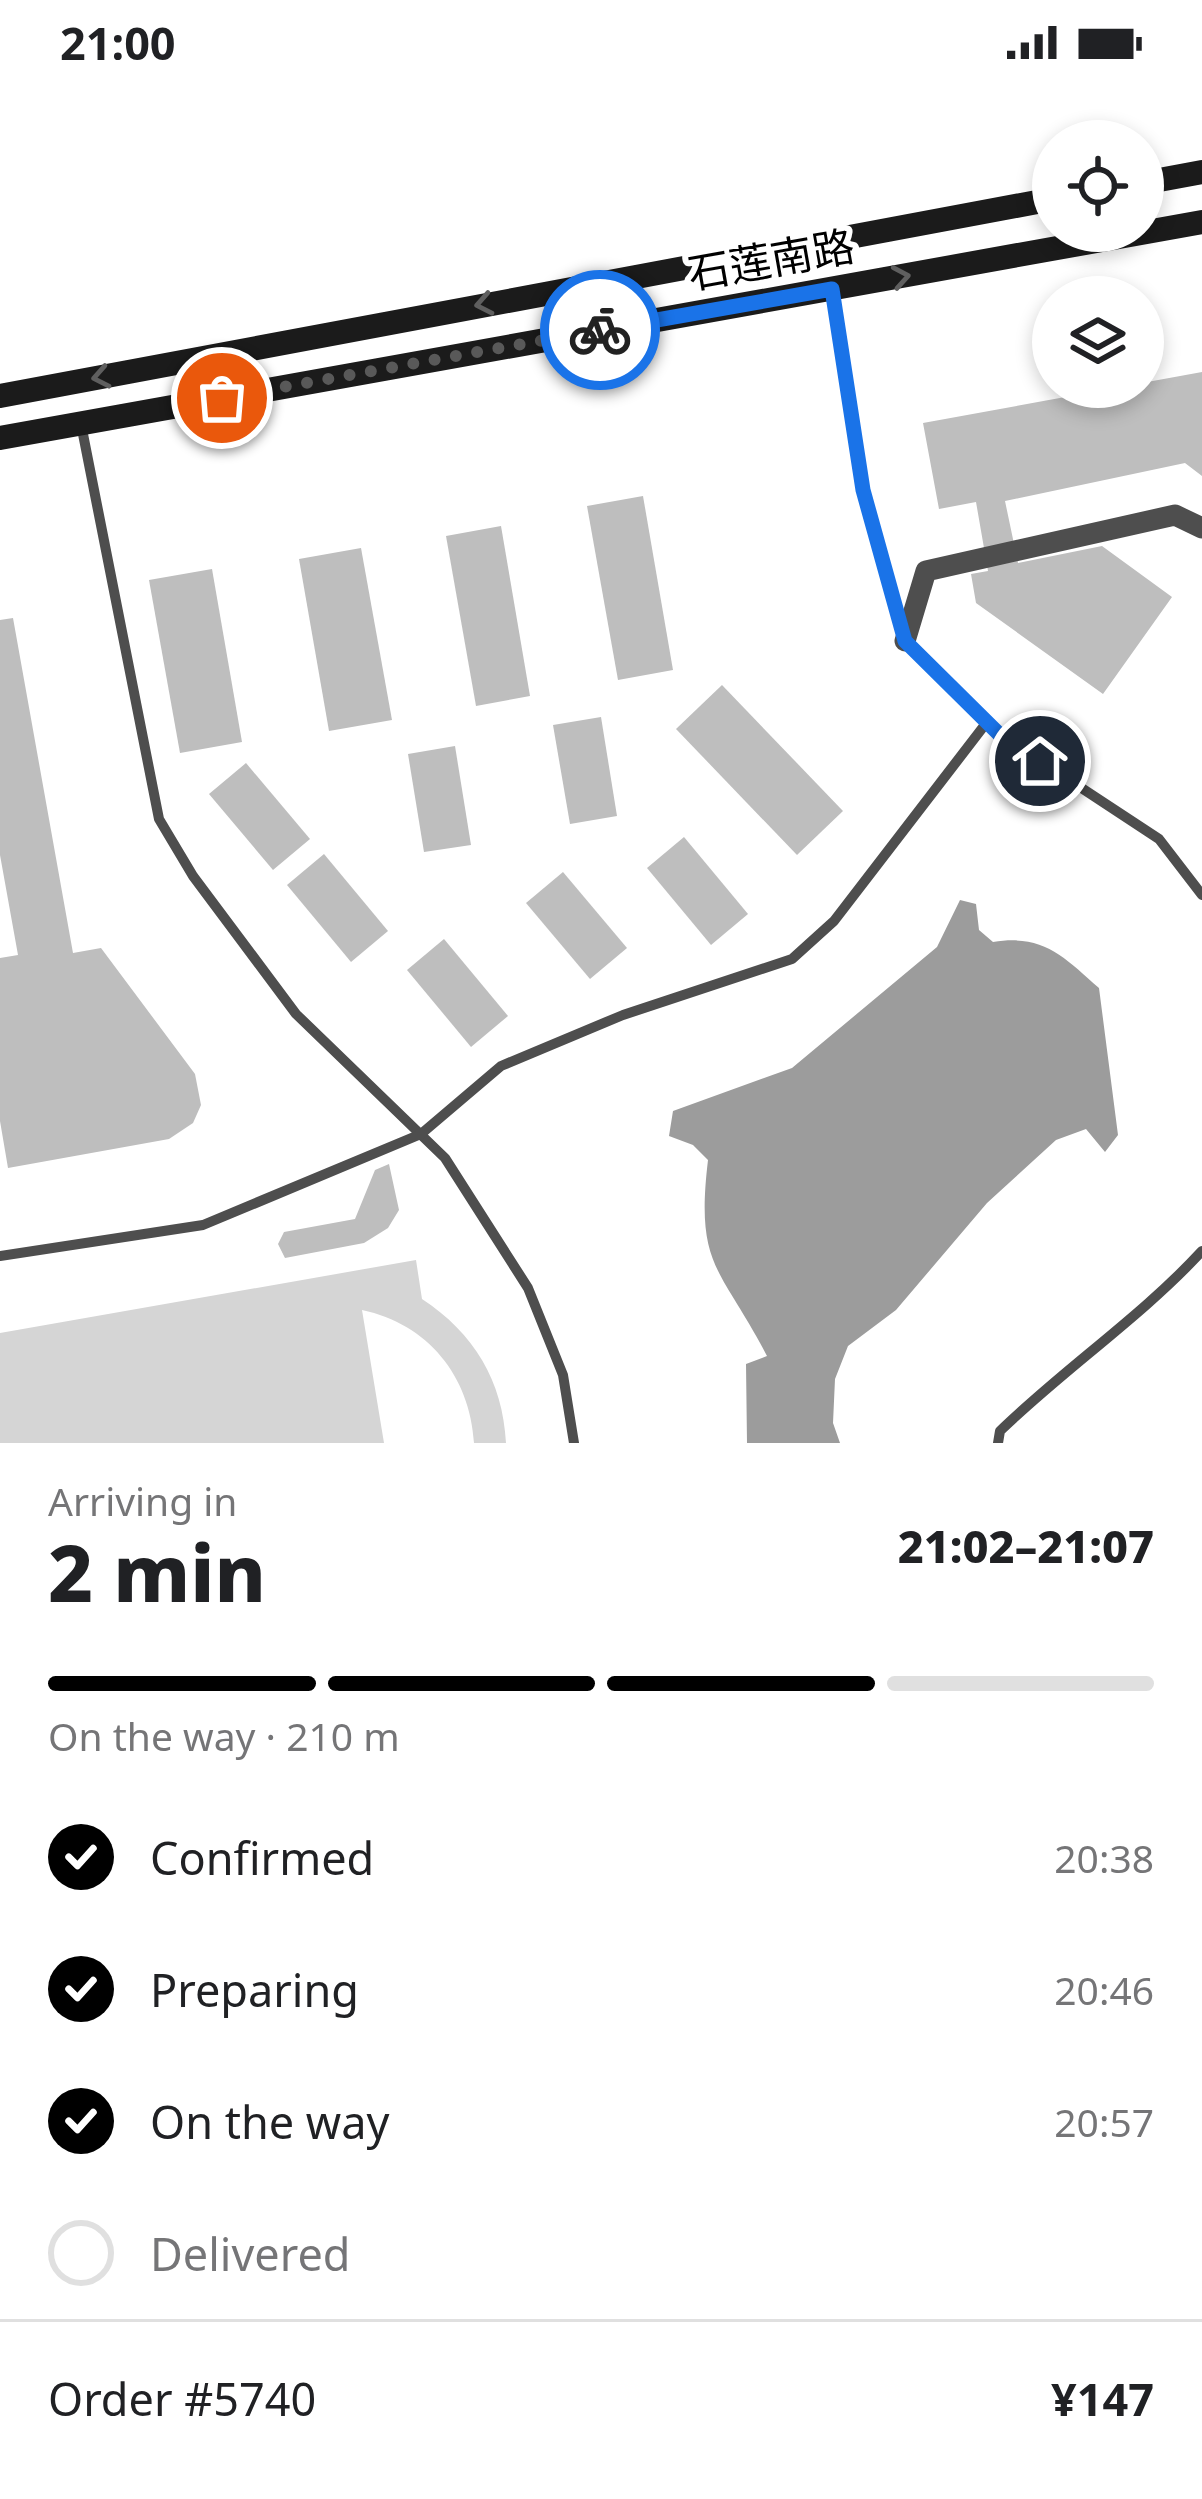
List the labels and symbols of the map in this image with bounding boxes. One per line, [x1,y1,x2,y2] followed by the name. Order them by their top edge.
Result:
[683,216,858,301] street label: 石莲南路
[890,265,910,290] one-way arrow
[540,270,660,390] courier
[474,290,494,316] one-way arrow
[171,347,273,449] pin
[91,363,111,389] one-way arrow
[989,710,1091,812] pin

